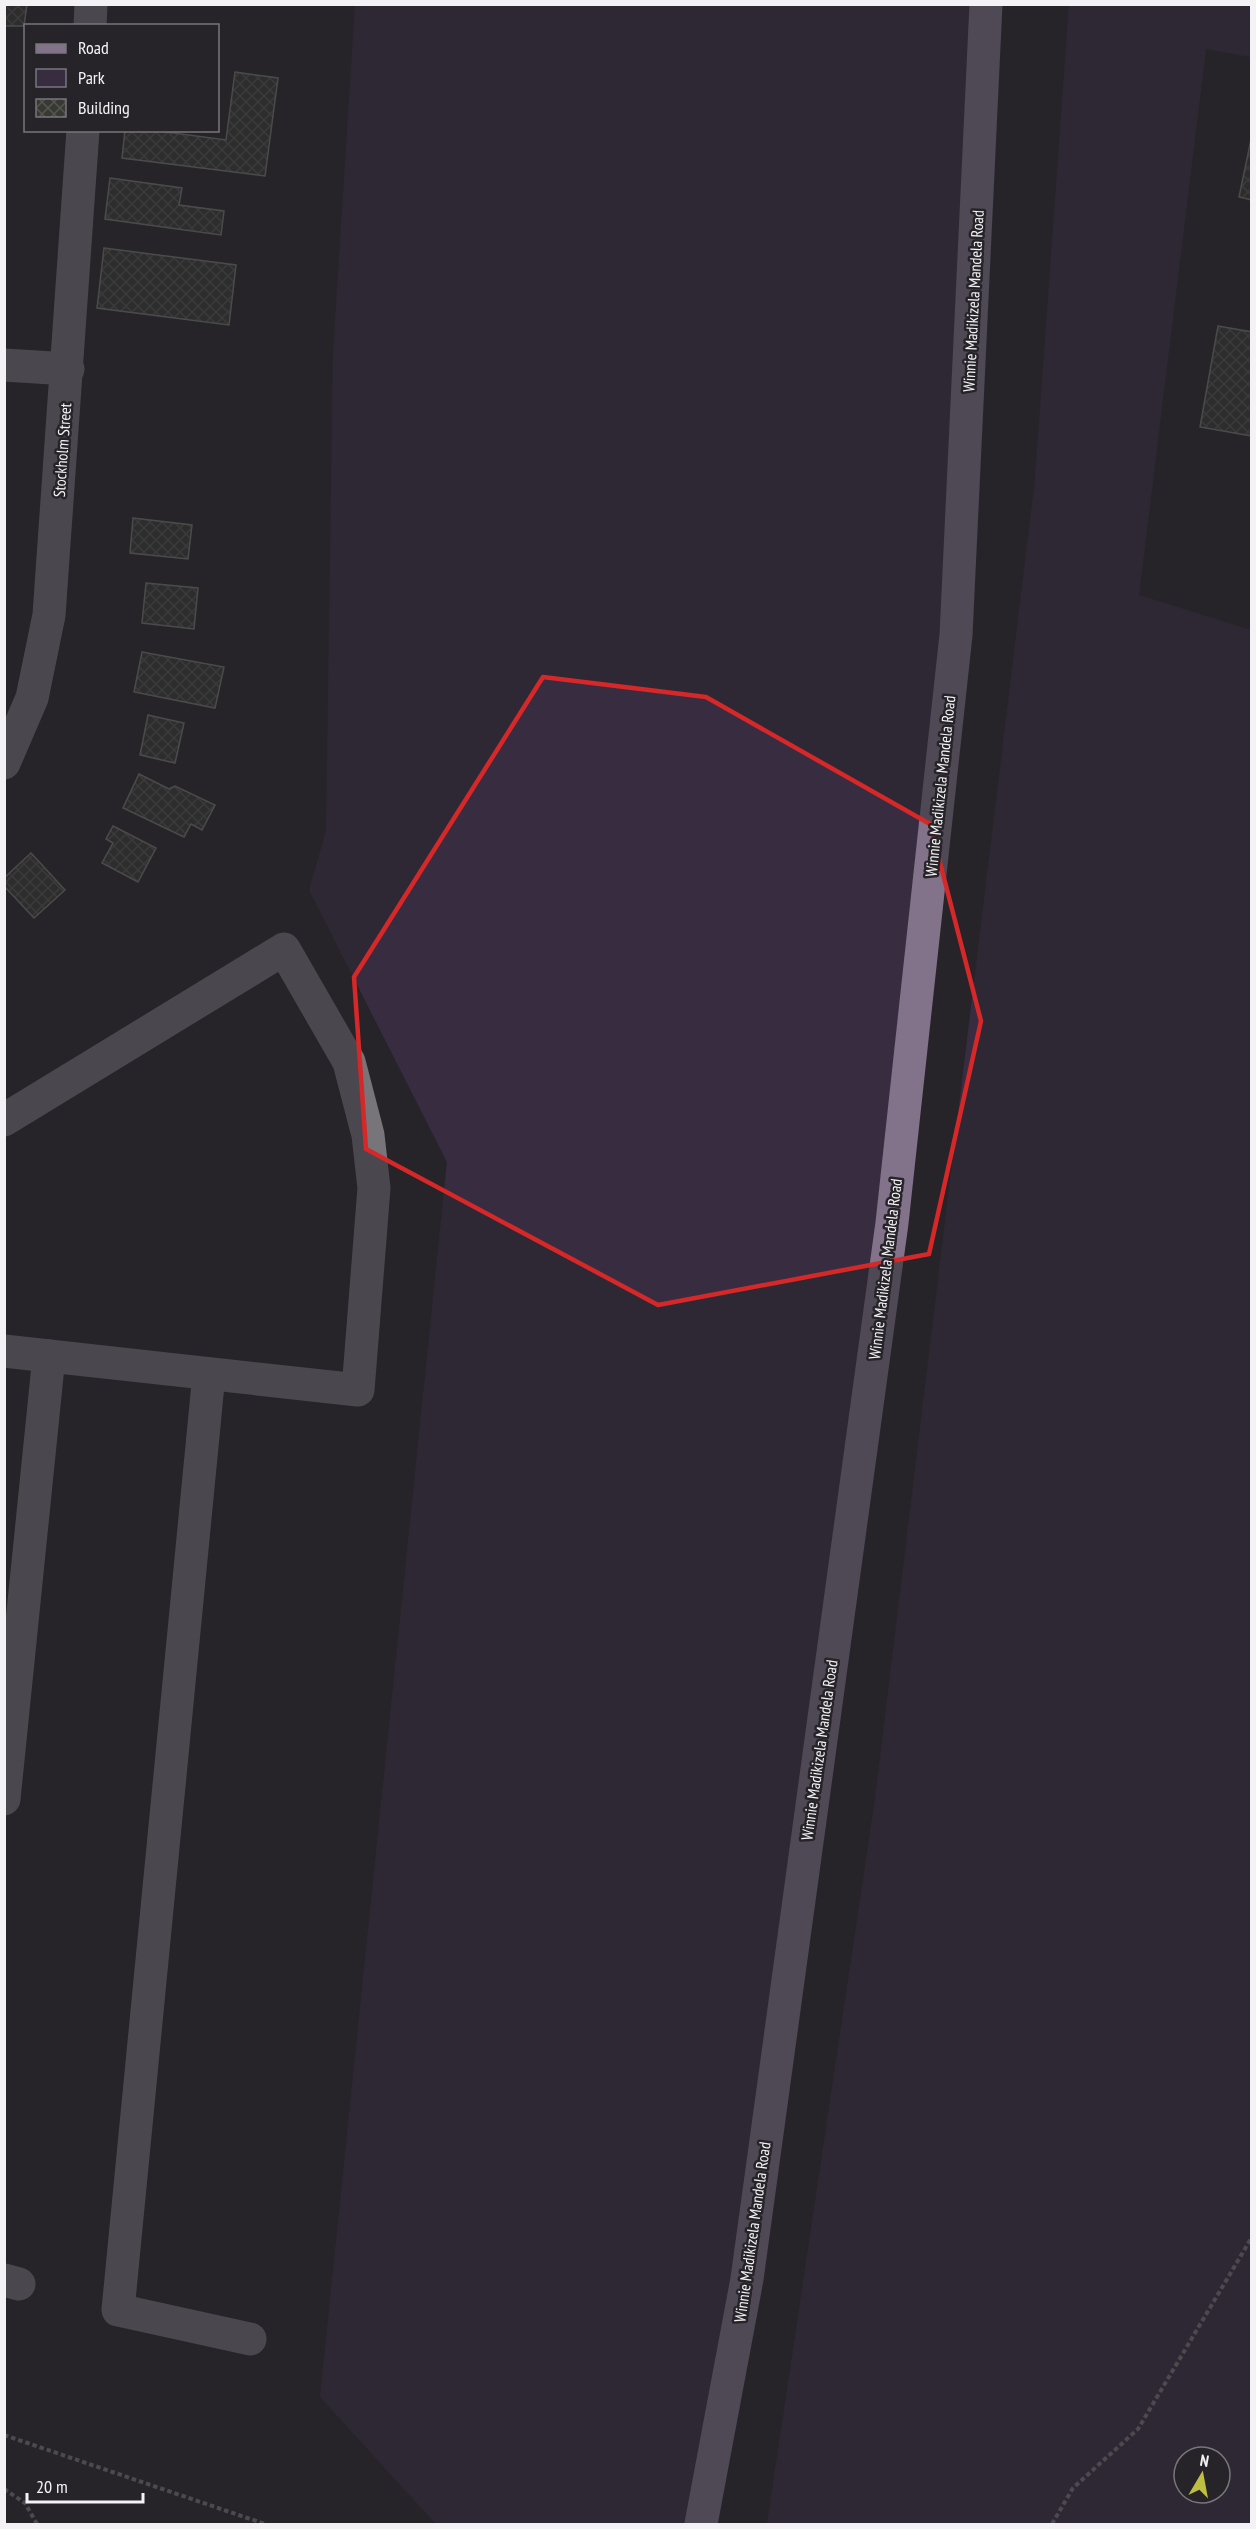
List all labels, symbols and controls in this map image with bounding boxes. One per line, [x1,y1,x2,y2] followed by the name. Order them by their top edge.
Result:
[24,24,219,132] legend
[78,36,109,59] text: Road
[78,66,105,89] text: Park
[78,96,130,119] text: Building
[958,209,988,392] street label: Winnie Madikizela Mandela Road
[49,402,75,498] street label: Stockholm Street
[921,694,959,878] street label: Winnie Madikizela Mandela Road
[864,1177,906,1361] street label: Winnie Madikizela Mandela Road
[796,1658,842,1842] street label: Winnie Madikizela Mandela Road
[729,2140,775,2324] street label: Winnie Madikizela Mandela Road
[1172,2445,1232,2505] north arrow
[1199,2450,1211,2471] text: N
[27,2466,142,2504] scale bar
[36,2475,68,2498] text: 20 m

